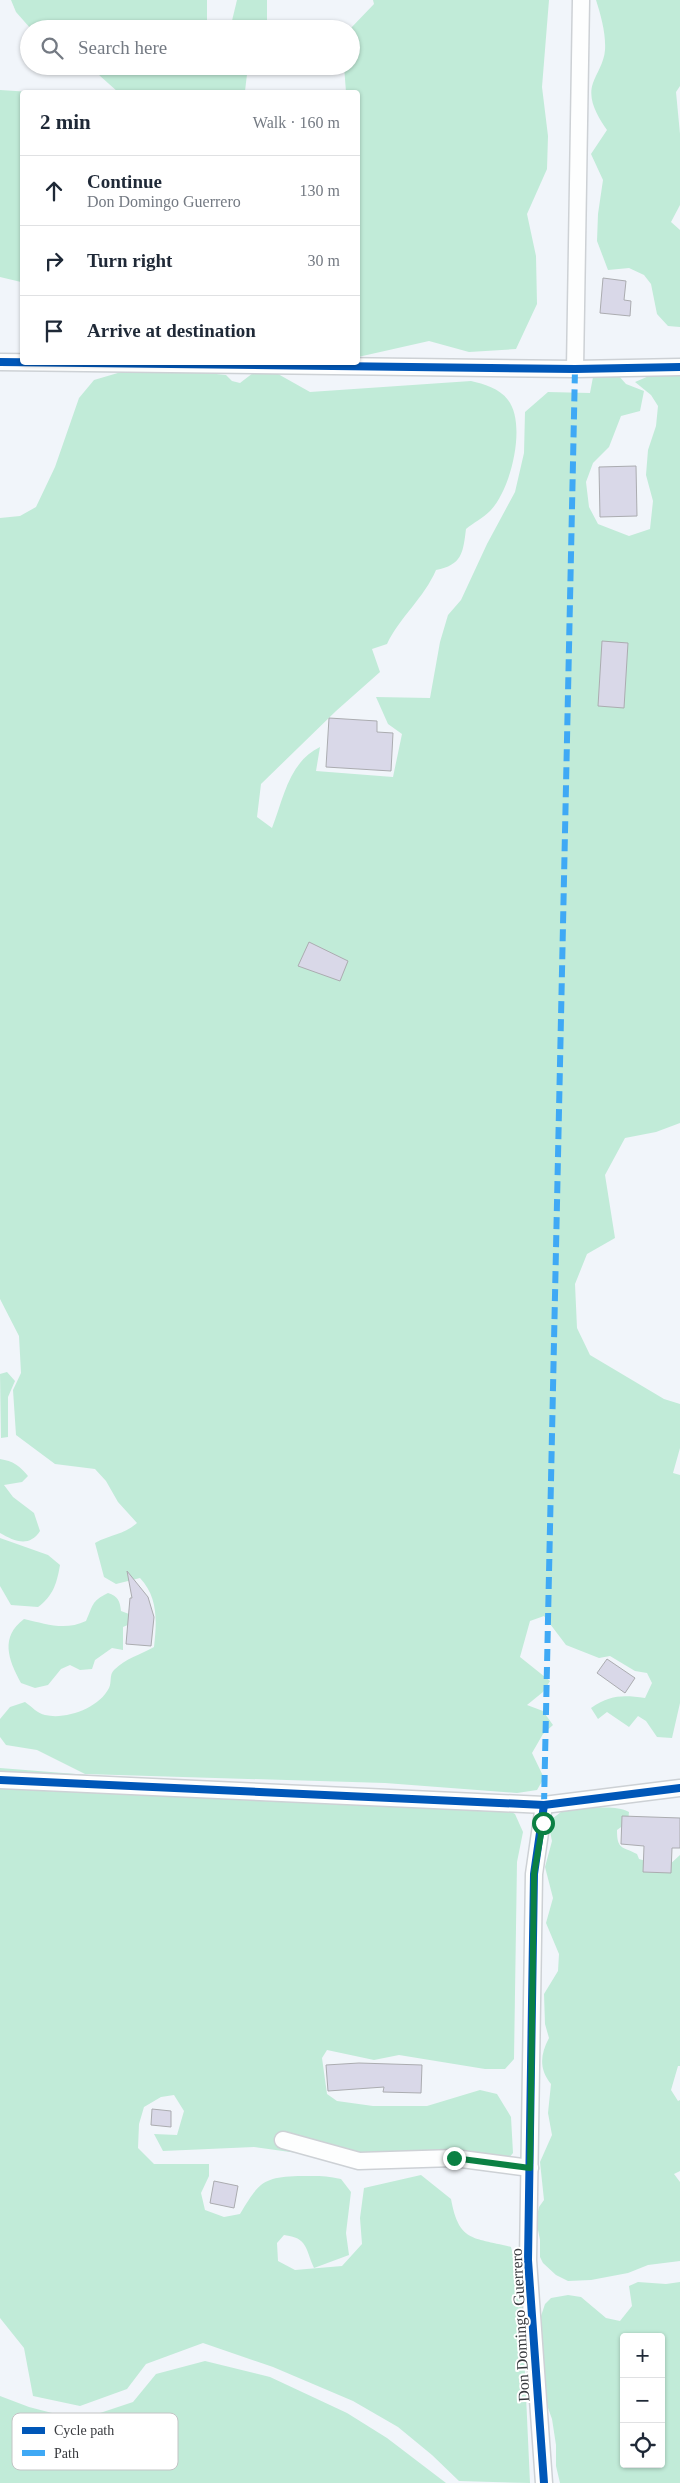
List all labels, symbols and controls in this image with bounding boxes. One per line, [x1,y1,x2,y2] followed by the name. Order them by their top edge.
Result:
[20,20,360,75] search box
[38,34,66,62] icon: search
[78,37,167,58] text: Search here
[40,110,91,134] text: 2 min
[253,114,340,131] text: Walk · 160 m
[87,171,162,192] text: Continue
[40,177,68,205] icon: ahead
[300,182,340,199] text: 130 m
[87,193,241,210] text: Don Domingo Guerrero
[40,247,68,275] icon: right
[87,250,172,271] text: Turn right
[308,252,340,269] text: 30 m
[40,317,68,345] icon: arrive
[87,320,256,341] text: Arrive at destination
[532,1812,555,1835] route start
[443,2147,466,2170] route end
[507,2248,534,2402] street label: Don Domingo Guerrero
[620,2333,665,2468] map controls
[620,2333,665,2378] button: +
[620,2378,665,2423] button: −
[12,2413,178,2470] legend
[54,2423,114,2438] text: Cycle path
[620,2423,665,2468] button: locate
[54,2446,79,2461] text: Path

